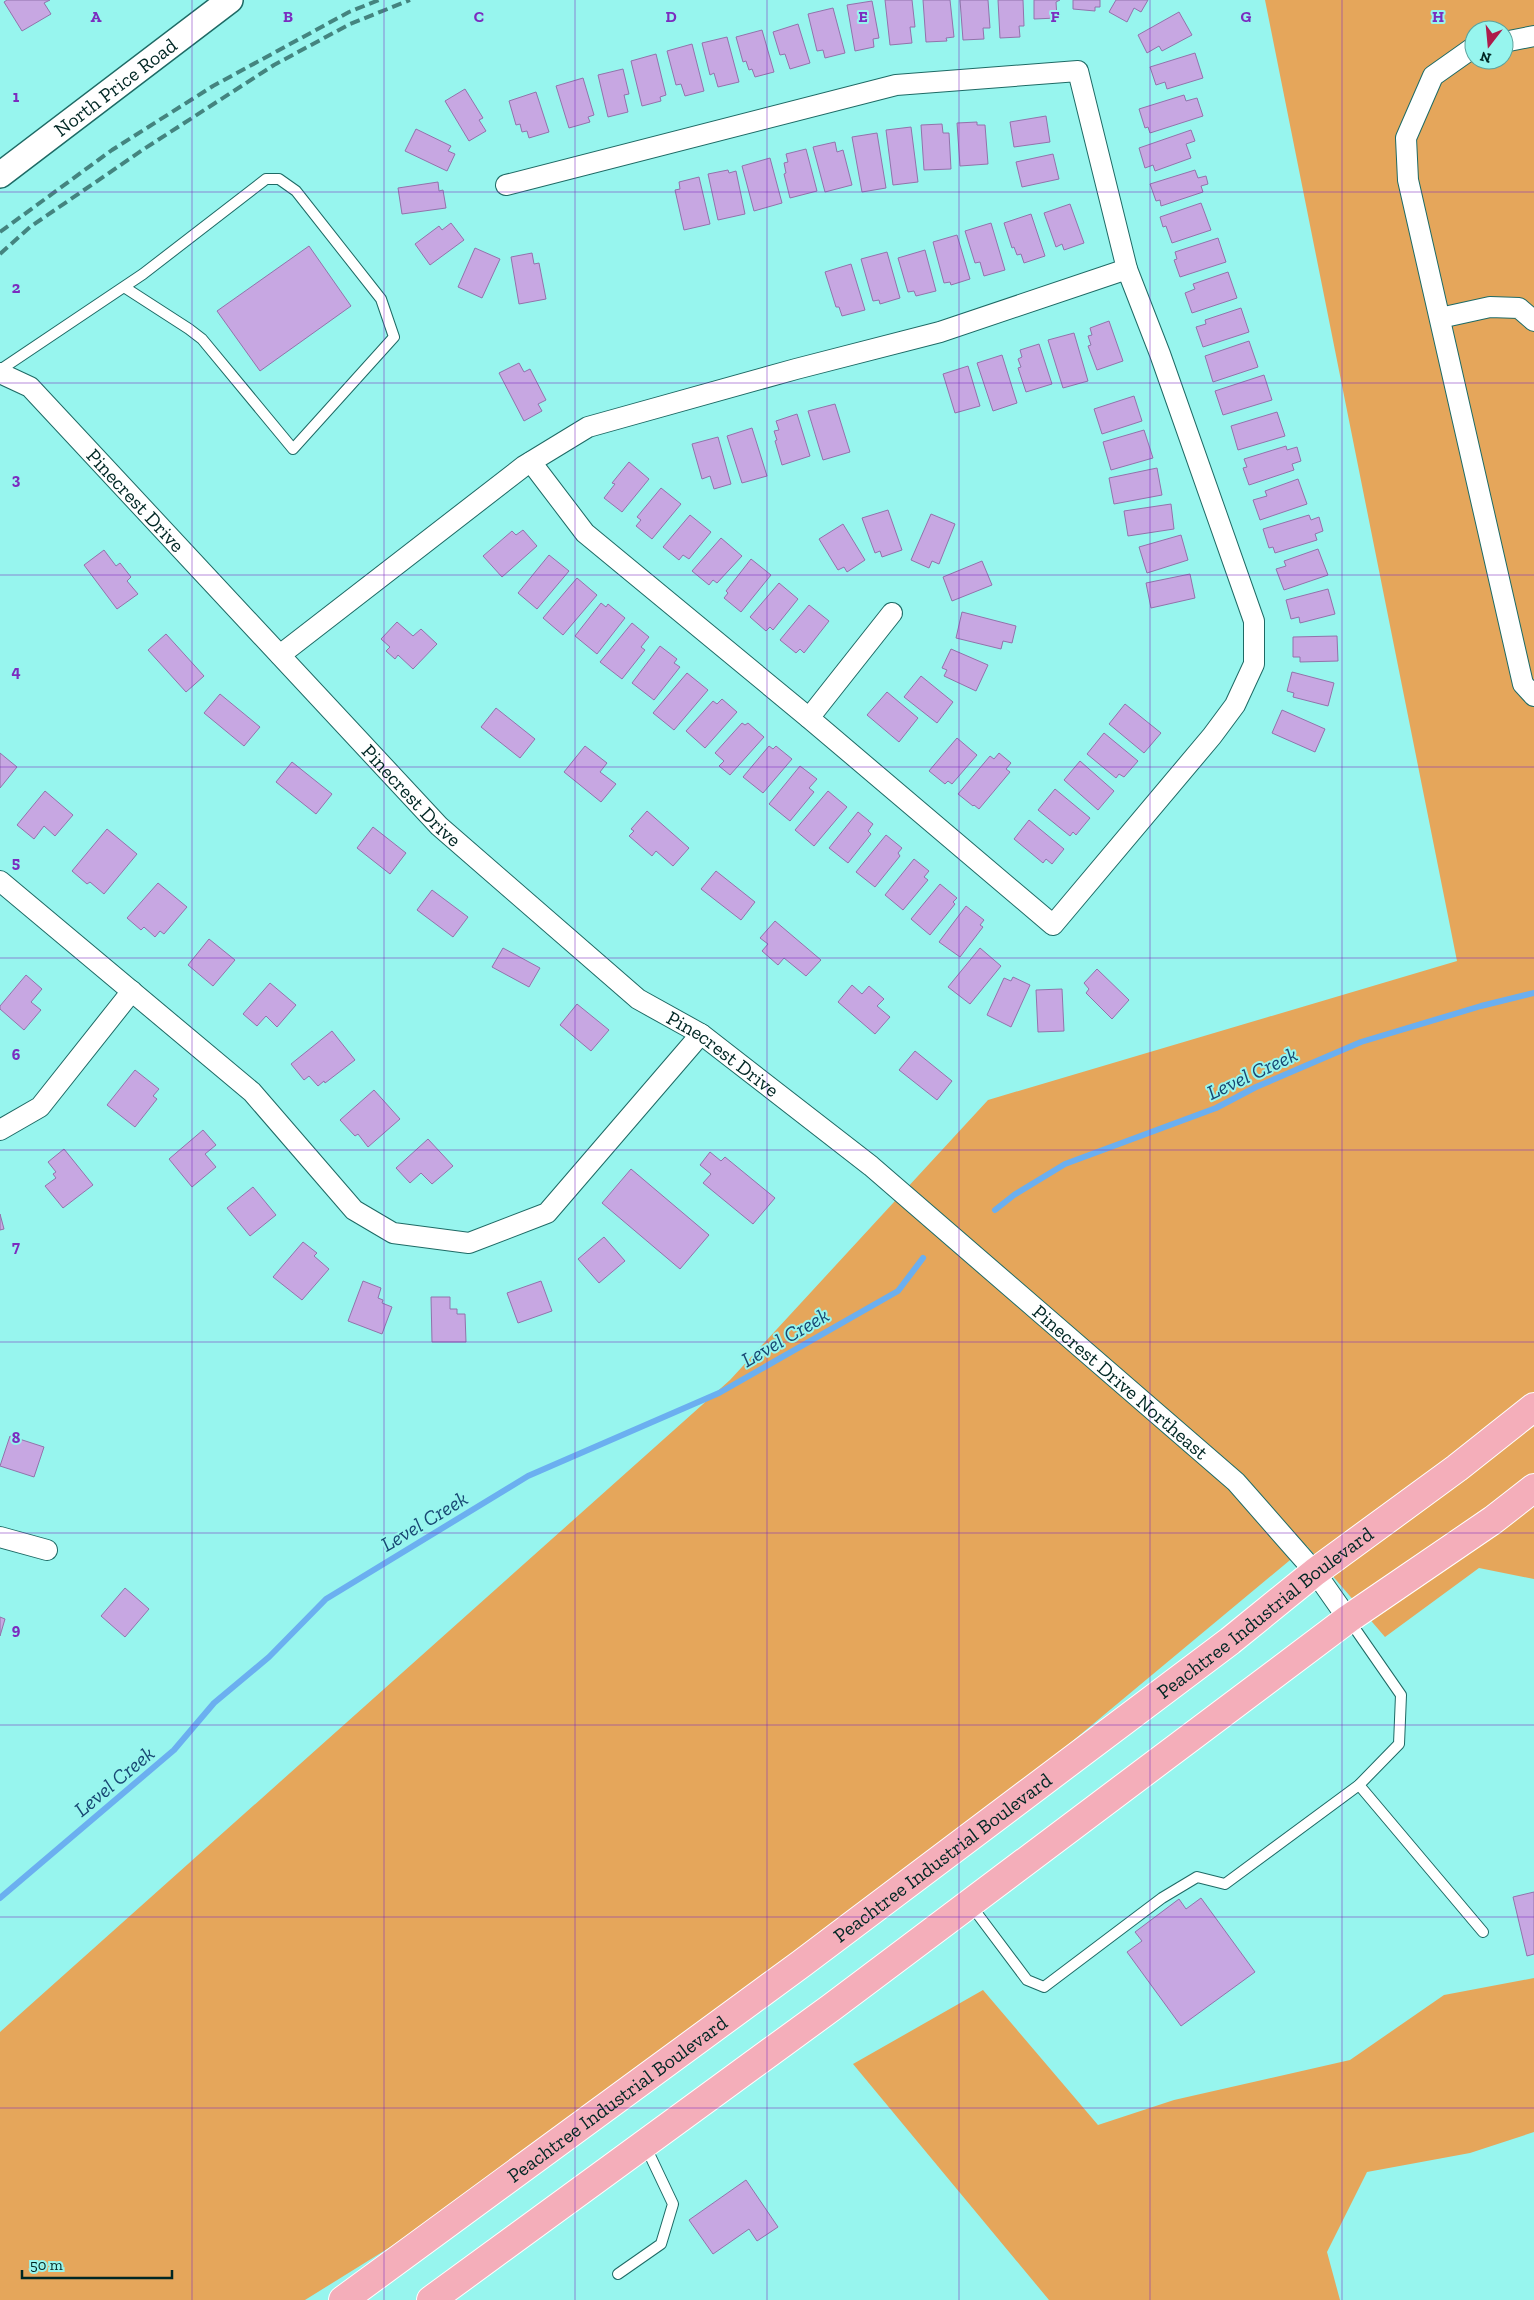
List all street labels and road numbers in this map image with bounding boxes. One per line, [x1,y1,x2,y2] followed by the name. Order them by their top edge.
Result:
[49,33,181,141] street label: North Price Road
[82,444,190,557] street label: Pinecrest Drive
[357,739,466,852] street label: Pinecrest Drive
[663,1005,784,1102] street label: Pinecrest Drive
[1028,1299,1214,1465] street label: Pinecrest Drive Northeast
[1152,1522,1378,1704] street label: Peachtree Industrial Boulevard
[829,1768,1056,1947] street label: Peachtree Industrial Boulevard
[502,2010,732,2187] street label: Peachtree Industrial Boulevard

